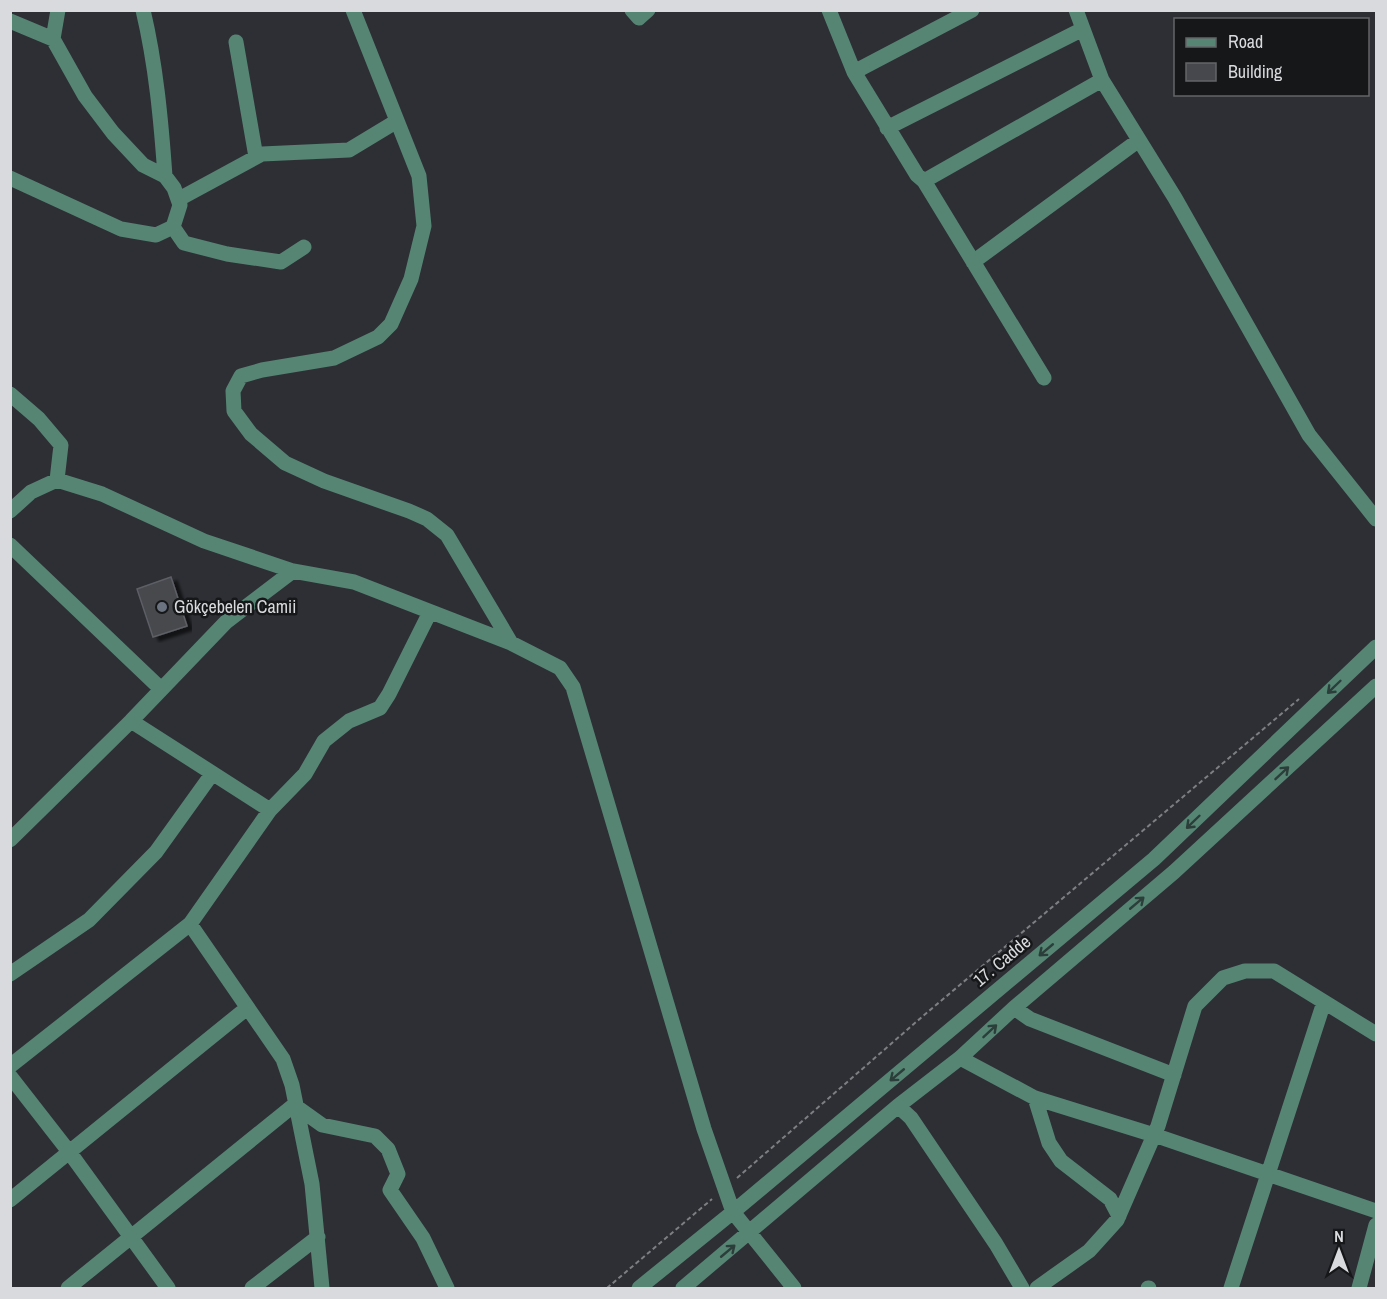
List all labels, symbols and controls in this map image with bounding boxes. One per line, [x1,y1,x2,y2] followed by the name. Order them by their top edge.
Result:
[1174,18,1369,96] legend
[1228,29,1263,54] text: Road
[1228,59,1283,84] text: Building
[174,594,296,619] place label: Gökçebelen Camii
[155,600,169,614] marker: Gökçebelen Camii
[1327,680,1342,694] one-way arrow
[1274,766,1289,780] one-way arrow
[1186,815,1201,829] one-way arrow
[1129,896,1144,910] one-way arrow
[968,929,1036,992] street label: 17. Cadde
[1039,943,1054,957] one-way arrow
[982,1023,997,1038] one-way arrow
[890,1068,905,1082] one-way arrow
[1309,1221,1369,1281] north arrow
[1334,1225,1344,1247] text: N
[720,1245,736,1258] one-way arrow

